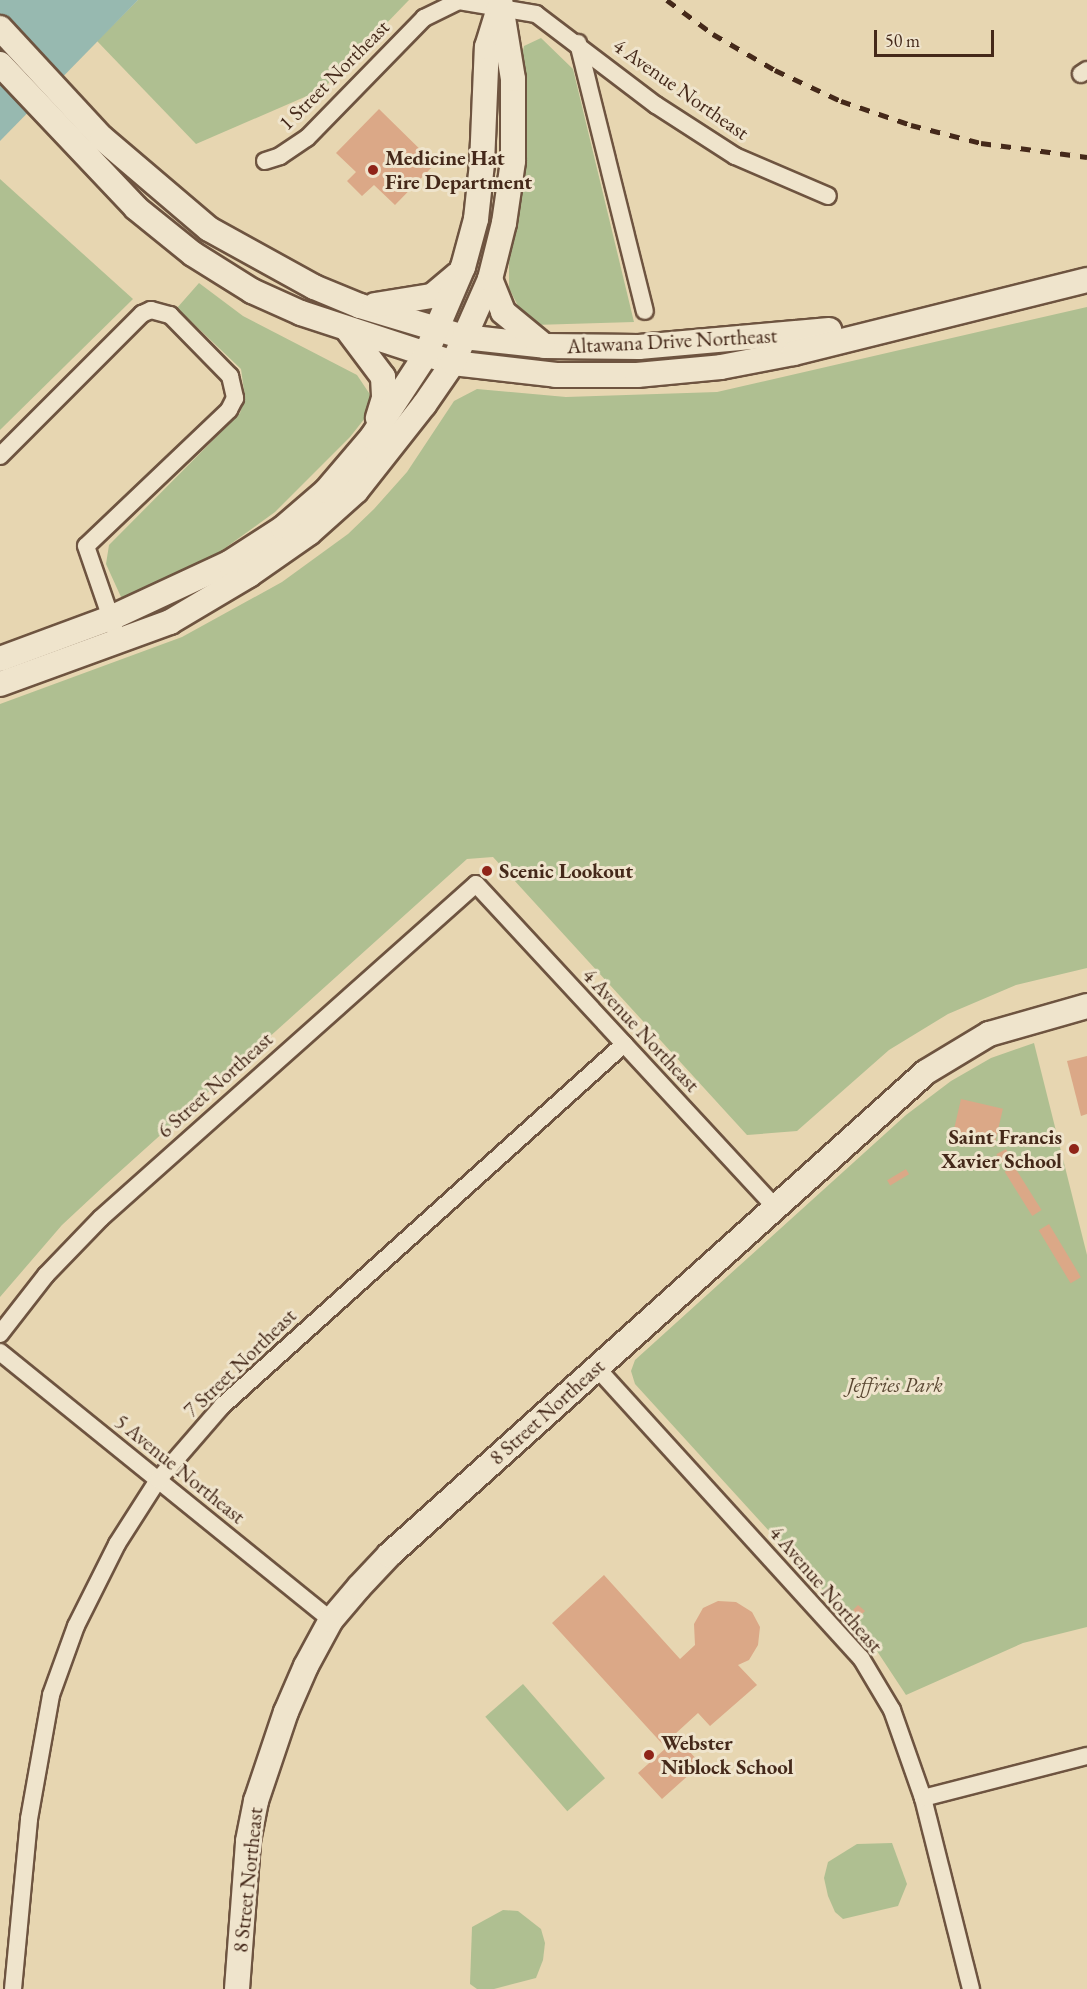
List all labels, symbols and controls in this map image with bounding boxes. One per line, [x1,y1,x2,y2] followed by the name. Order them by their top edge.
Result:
[273,14,395,136] street label: 1 Street Northeast
[877,18,997,56] scale bar
[885,29,920,52] text: 50 m
[608,33,754,145] street label: 4 Avenue Northeast
[385,145,532,195] place label: Medicine Hat Fire Department
[366,163,380,177] marker: Medicine Hat Fire Department
[566,323,778,359] street label: Altawana Drive Northeast
[499,858,633,884] place label: Scenic Lookout
[480,864,494,878] marker: Scenic Lookout
[577,963,705,1097] street label: 4 Avenue Northeast
[152,1027,278,1143] street label: 6 Street Northeast
[941,1124,1062,1174] place label: Saint Francis Xavier School
[1067,1142,1081,1156] marker: Saint Francis Xavier School
[179,1303,301,1423] street label: 7 Street Northeast
[484,1354,610,1470] street label: 8 Street Northeast
[847,1372,943,1398] park label: Jeffries Park
[110,1409,250,1529] street label: 5 Avenue Northeast
[764,1520,888,1658] street label: 4 Avenue Northeast
[661,1730,794,1780] place label: Webster Niblock School
[642,1748,656,1762] marker: Webster Niblock School
[228,1806,268,1954] street label: 8 Street Northeast

